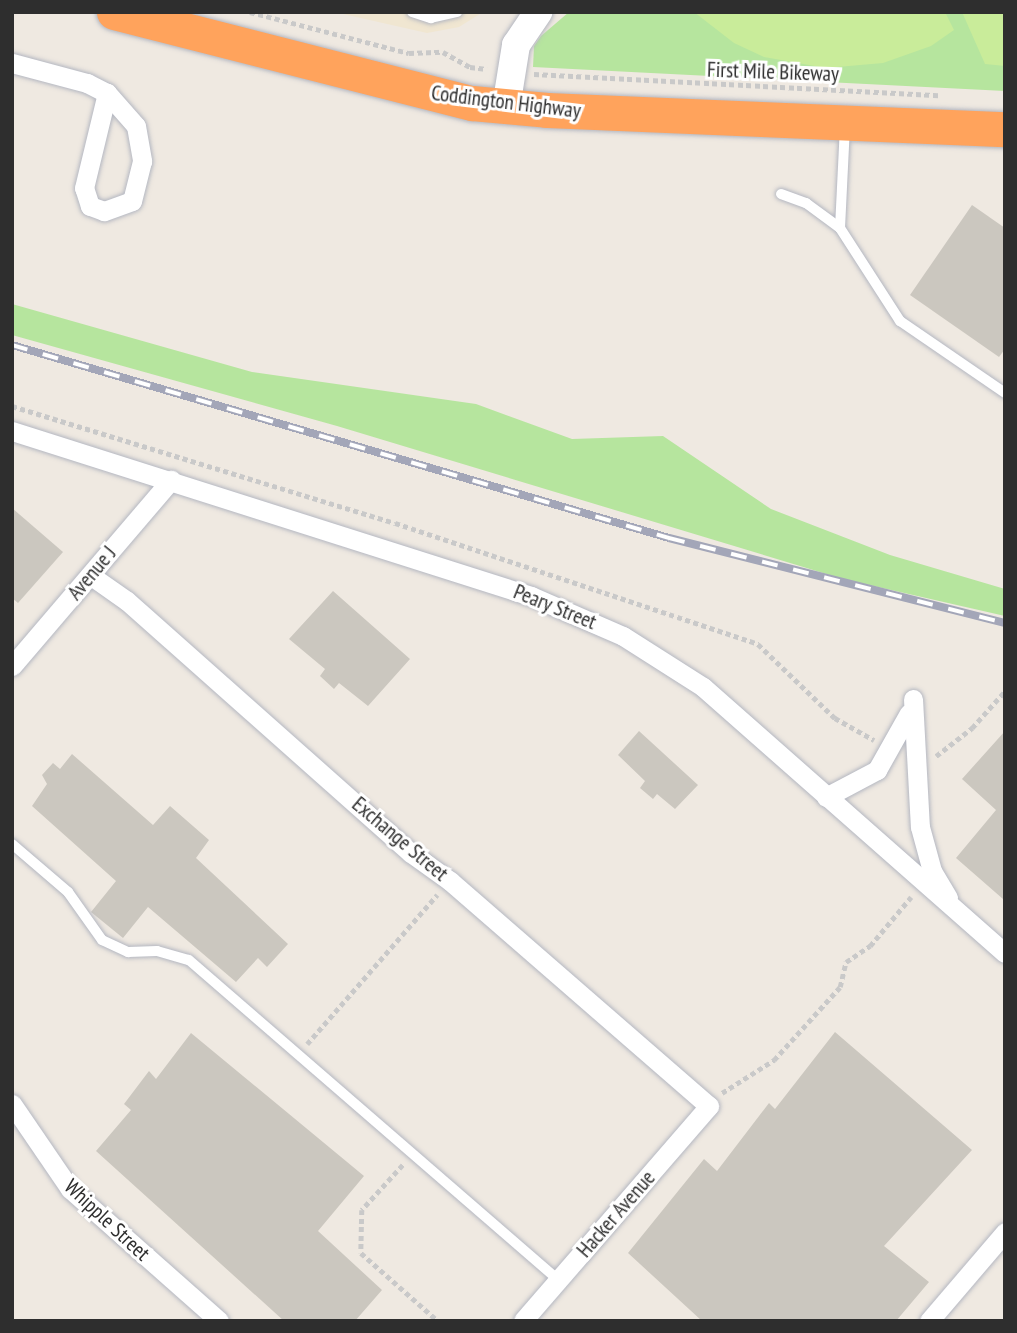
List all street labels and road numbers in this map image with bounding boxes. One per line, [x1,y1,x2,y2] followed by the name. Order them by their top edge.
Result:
[707,57,839,87] street label: First Mile Bikeway
[430,80,582,124] street label: Coddington Highway
[62,541,122,605] street label: Avenue J
[510,579,600,635] street label: Peary Street
[347,792,453,886] street label: Exchange Street
[571,1165,661,1263] street label: Hacker Avenue
[59,1174,155,1266] street label: Whipple Street

